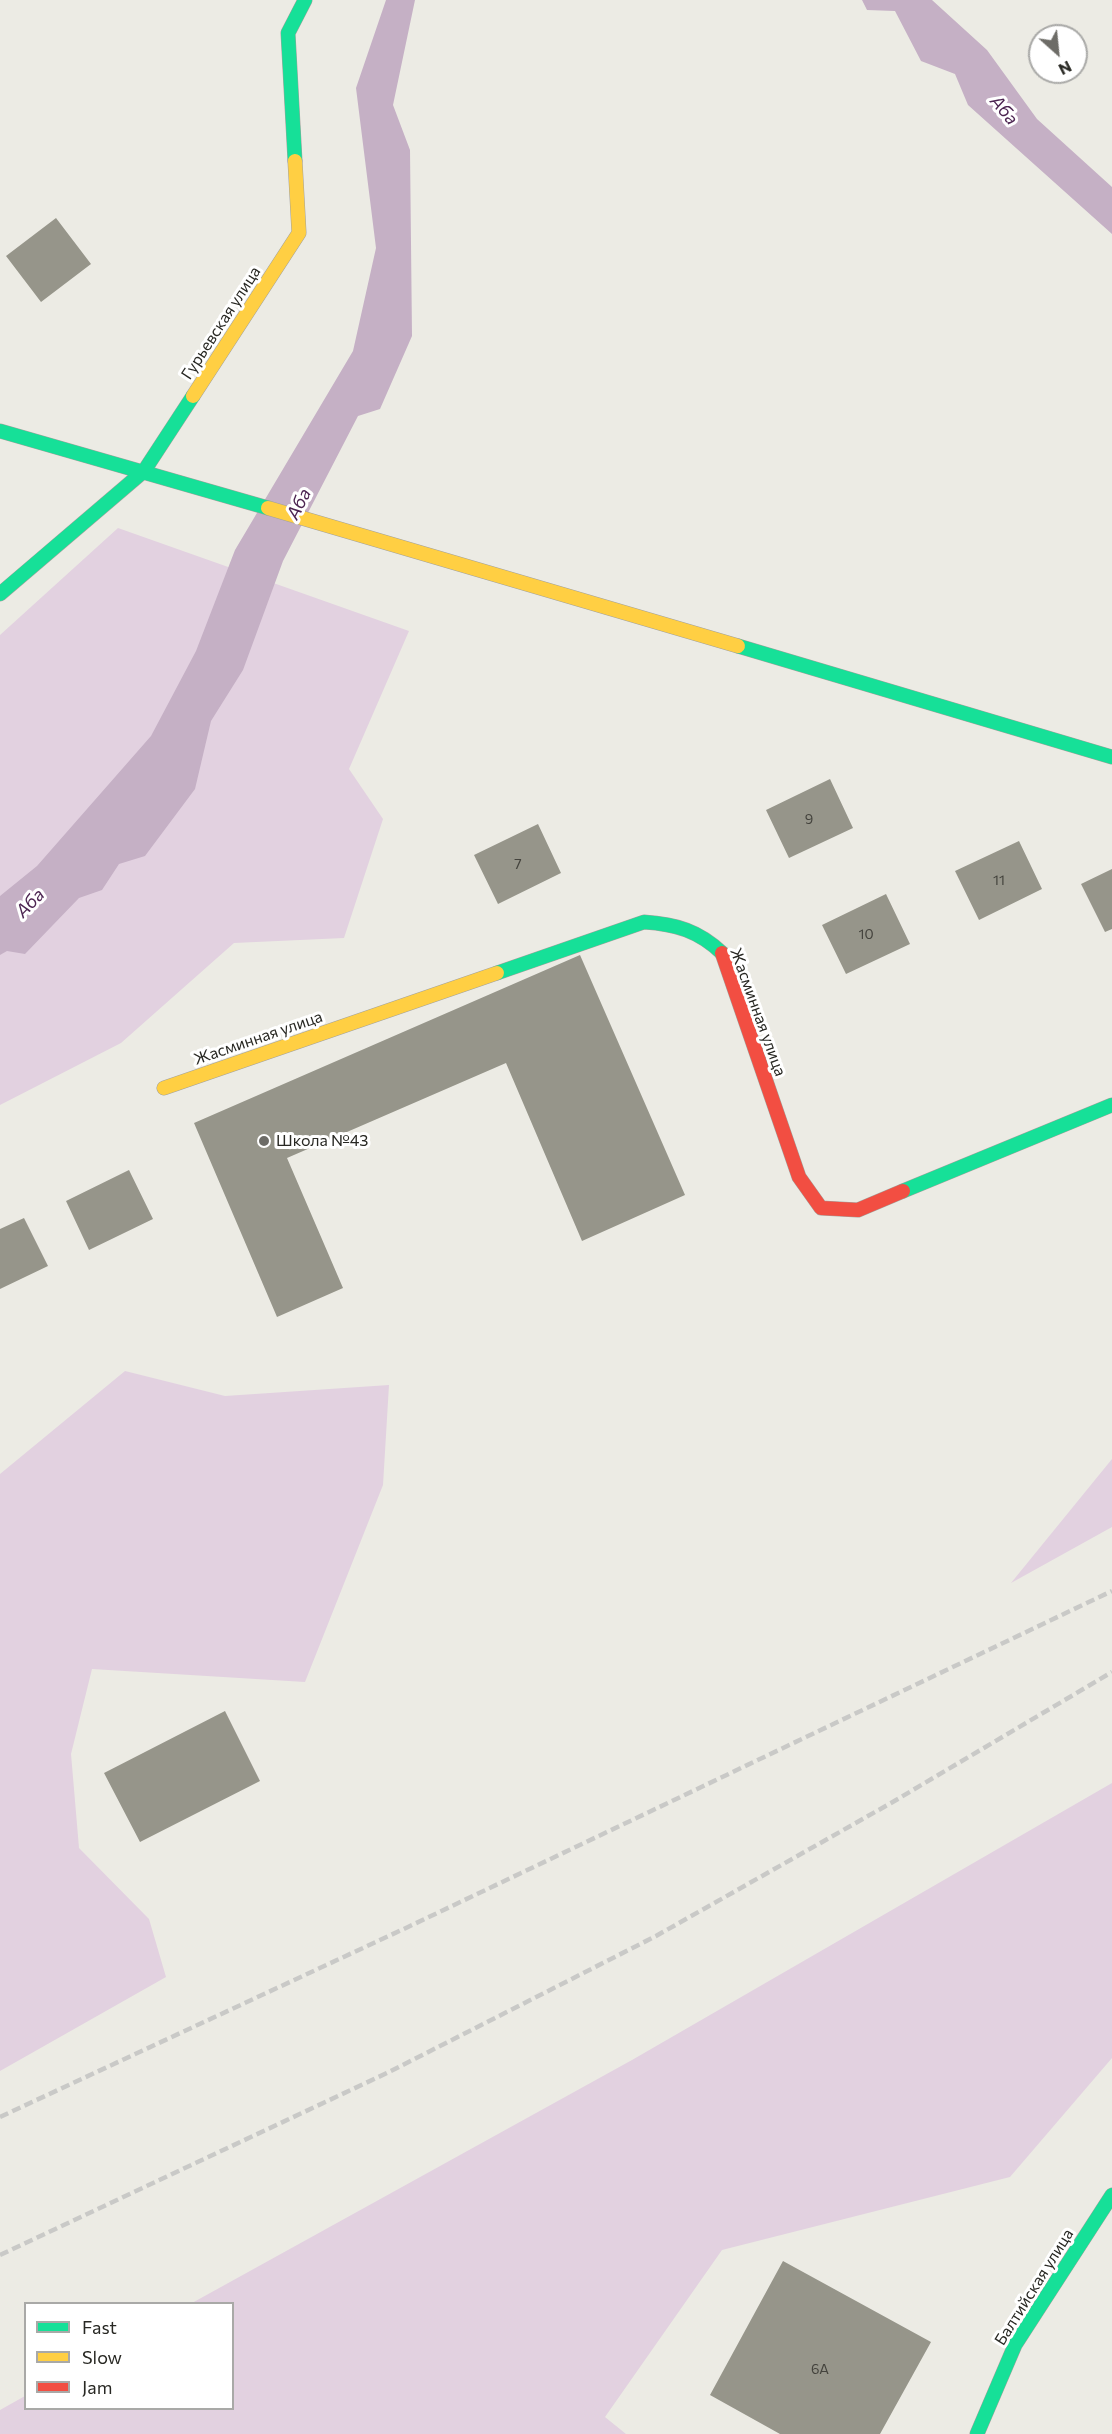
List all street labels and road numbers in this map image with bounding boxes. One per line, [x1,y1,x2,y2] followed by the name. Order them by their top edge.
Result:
[177,263,265,383] street label: Гурьевская улица
[726,945,790,1079] street label: Жасминная улица
[191,1007,325,1069] street label: Жасминная улица
[990,2225,1078,2349] street label: Балтийская улица

